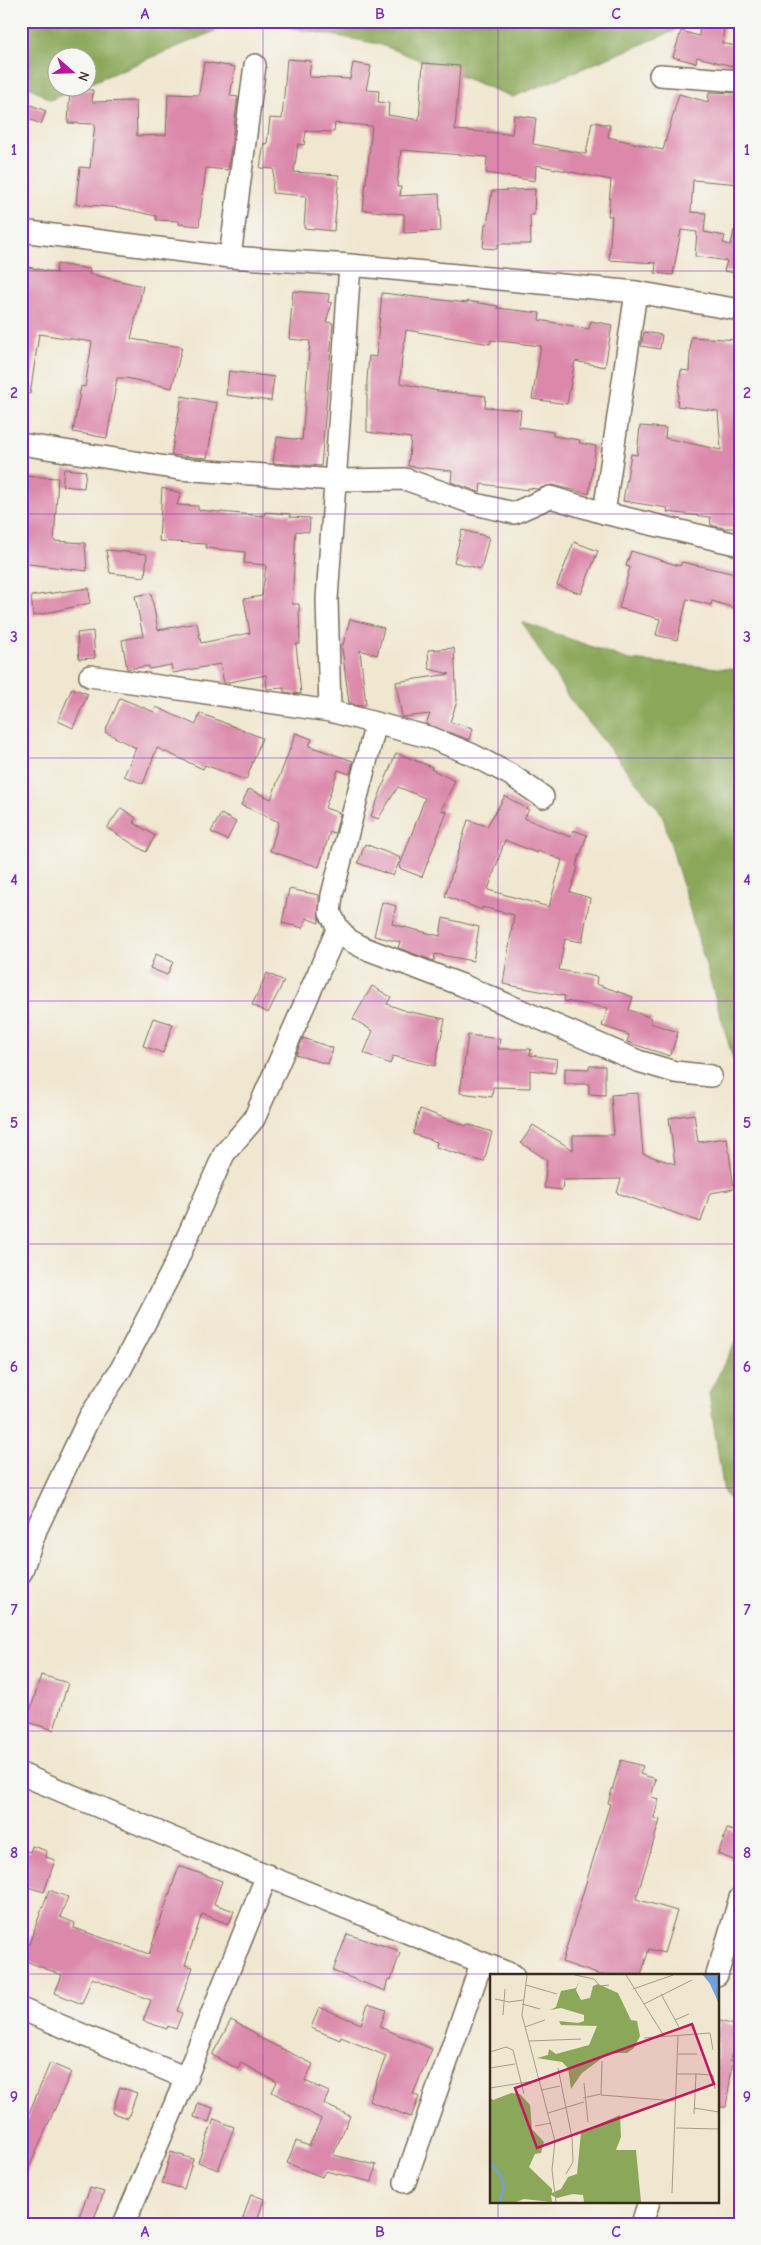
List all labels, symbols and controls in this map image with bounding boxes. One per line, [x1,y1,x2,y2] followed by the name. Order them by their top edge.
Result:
[141,5,150,23] text: A
[375,5,385,23] text: B
[611,5,621,23] text: C
[48,48,98,98] north arrow
[74,69,93,83] text: N
[11,141,17,159] text: 1
[744,141,750,159] text: 1
[10,384,18,402] text: 2
[743,384,751,402] text: 2
[10,628,18,646] text: 3
[743,628,751,646] text: 3
[10,871,18,889] text: 4
[743,871,751,889] text: 4
[10,1114,18,1132] text: 5
[743,1114,751,1132] text: 5
[10,1358,18,1376] text: 6
[743,1358,751,1376] text: 6
[10,1601,18,1619] text: 7
[743,1601,751,1619] text: 7
[10,1844,18,1862] text: 8
[743,1844,751,1862] text: 8
[490,1974,718,2202] inset map
[10,2088,18,2106] text: 9
[743,2088,751,2106] text: 9
[141,2223,150,2241] text: A
[375,2223,385,2241] text: B
[611,2223,621,2241] text: C

